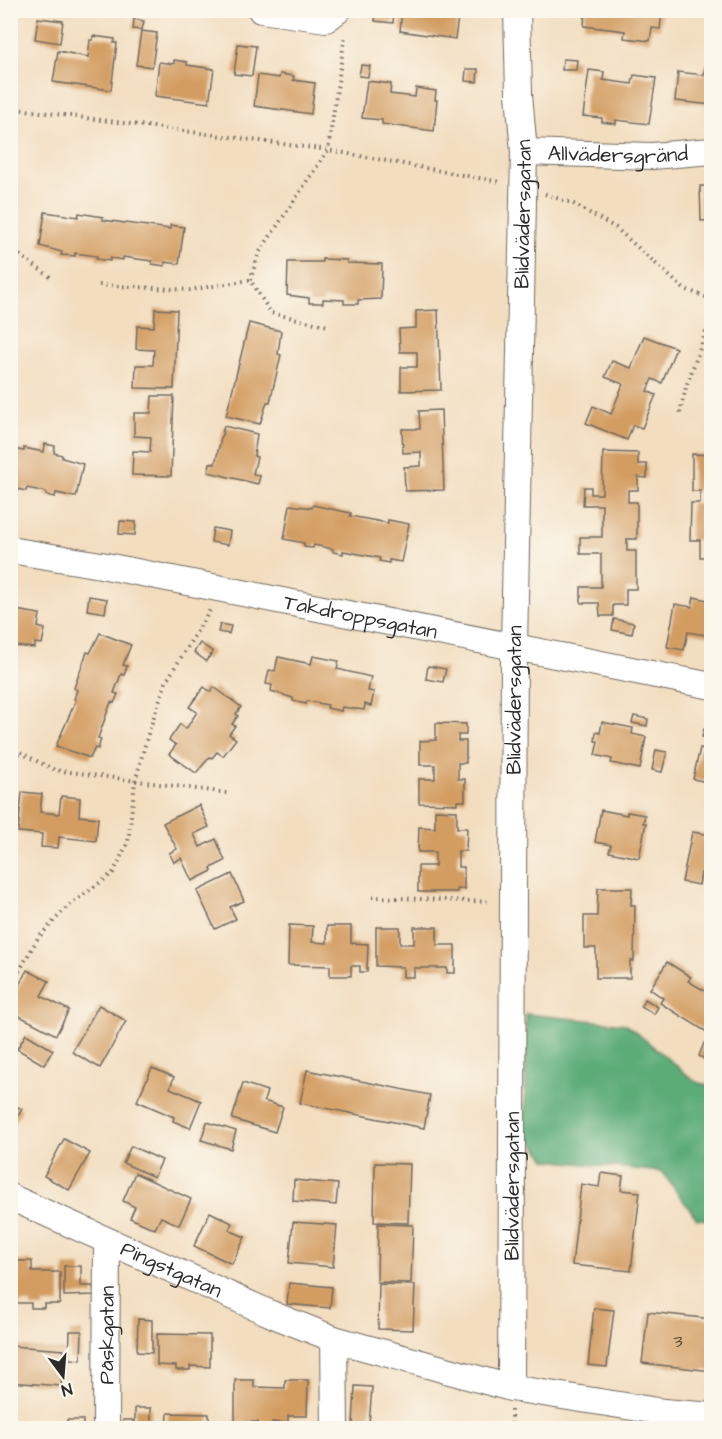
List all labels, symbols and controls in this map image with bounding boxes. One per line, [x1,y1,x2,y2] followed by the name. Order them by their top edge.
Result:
[507,138,540,289] street label: Blidvädersgatan
[547,138,689,172] street label: Allvädersgränd
[281,587,440,646] street label: Takdroppsgatan
[499,625,530,775] street label: Blidvädersgatan
[497,1111,528,1261] street label: Blidvädersgatan
[116,1234,227,1305] street label: Pingstgatan
[92,1286,123,1384] street label: Påskgatan
[673,1329,683,1354] house number: 3
[33,1346,93,1406] north arrow
[59,1378,75,1401] text: N

